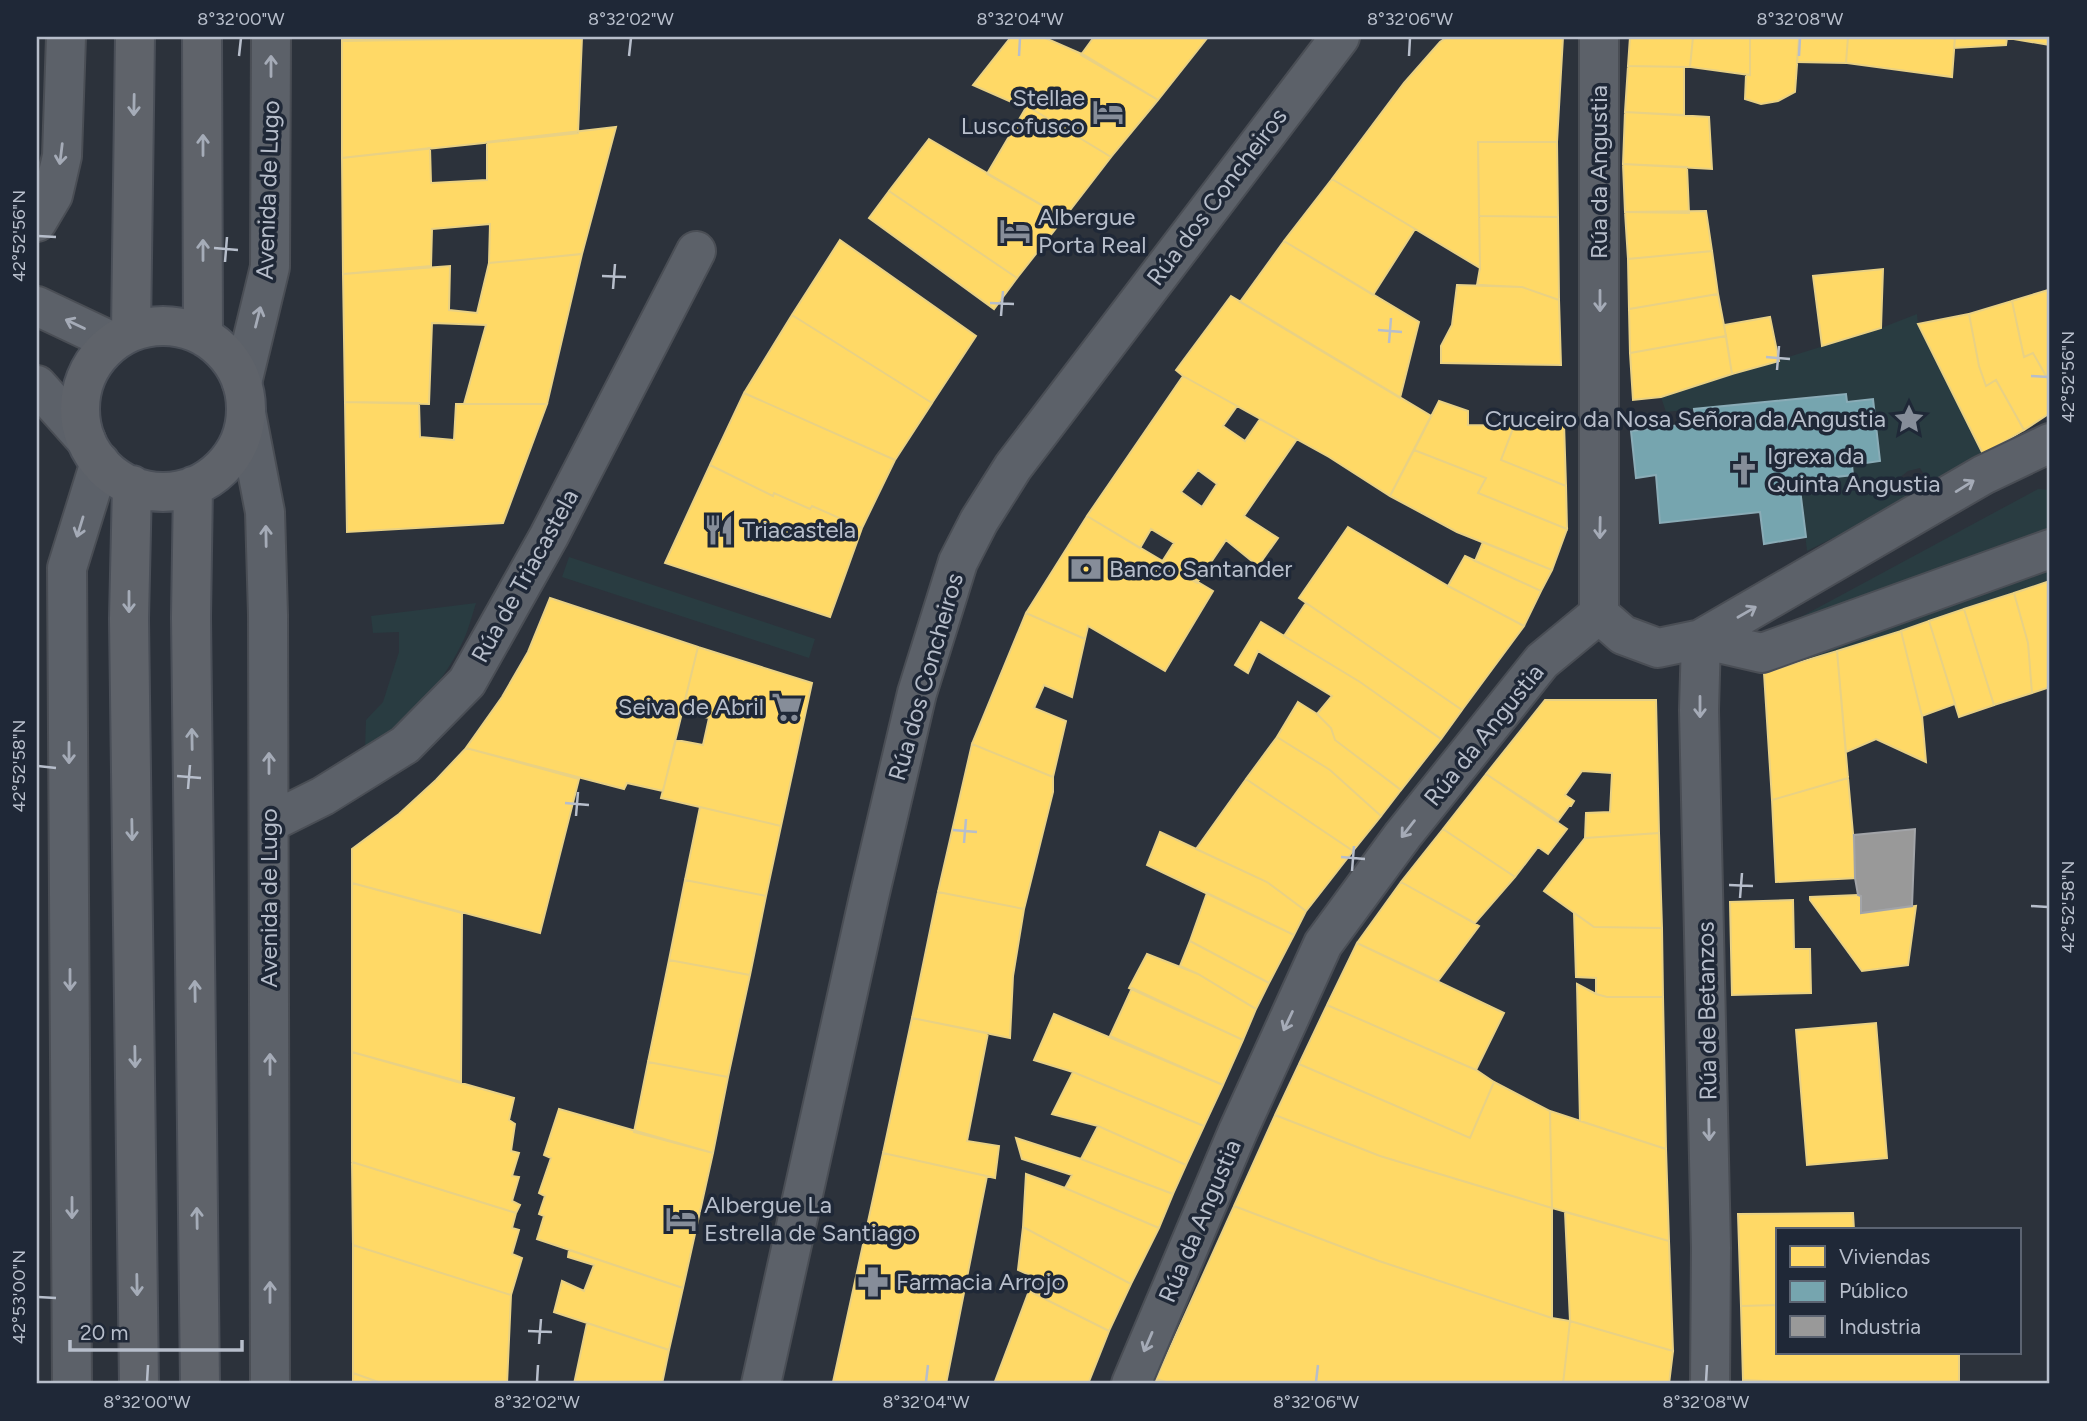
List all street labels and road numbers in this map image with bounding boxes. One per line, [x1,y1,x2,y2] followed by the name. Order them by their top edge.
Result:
[1584,85,1613,259] street label: Rúa da Angustia
[250,100,285,280] street label: Avenida de Lugo
[1140,102,1293,291] street label: Rúa dos Concheiros
[465,484,584,668] street label: Rúa de Triacastela
[882,570,969,784] street label: Rúa dos Concheiros
[1418,658,1550,811] street label: Rúa da Angustia
[254,808,283,988] street label: Avenida de Lugo
[1690,921,1723,1101] street label: Rúa de Betanzos
[1152,1135,1247,1307] street label: Rúa da Angustia

